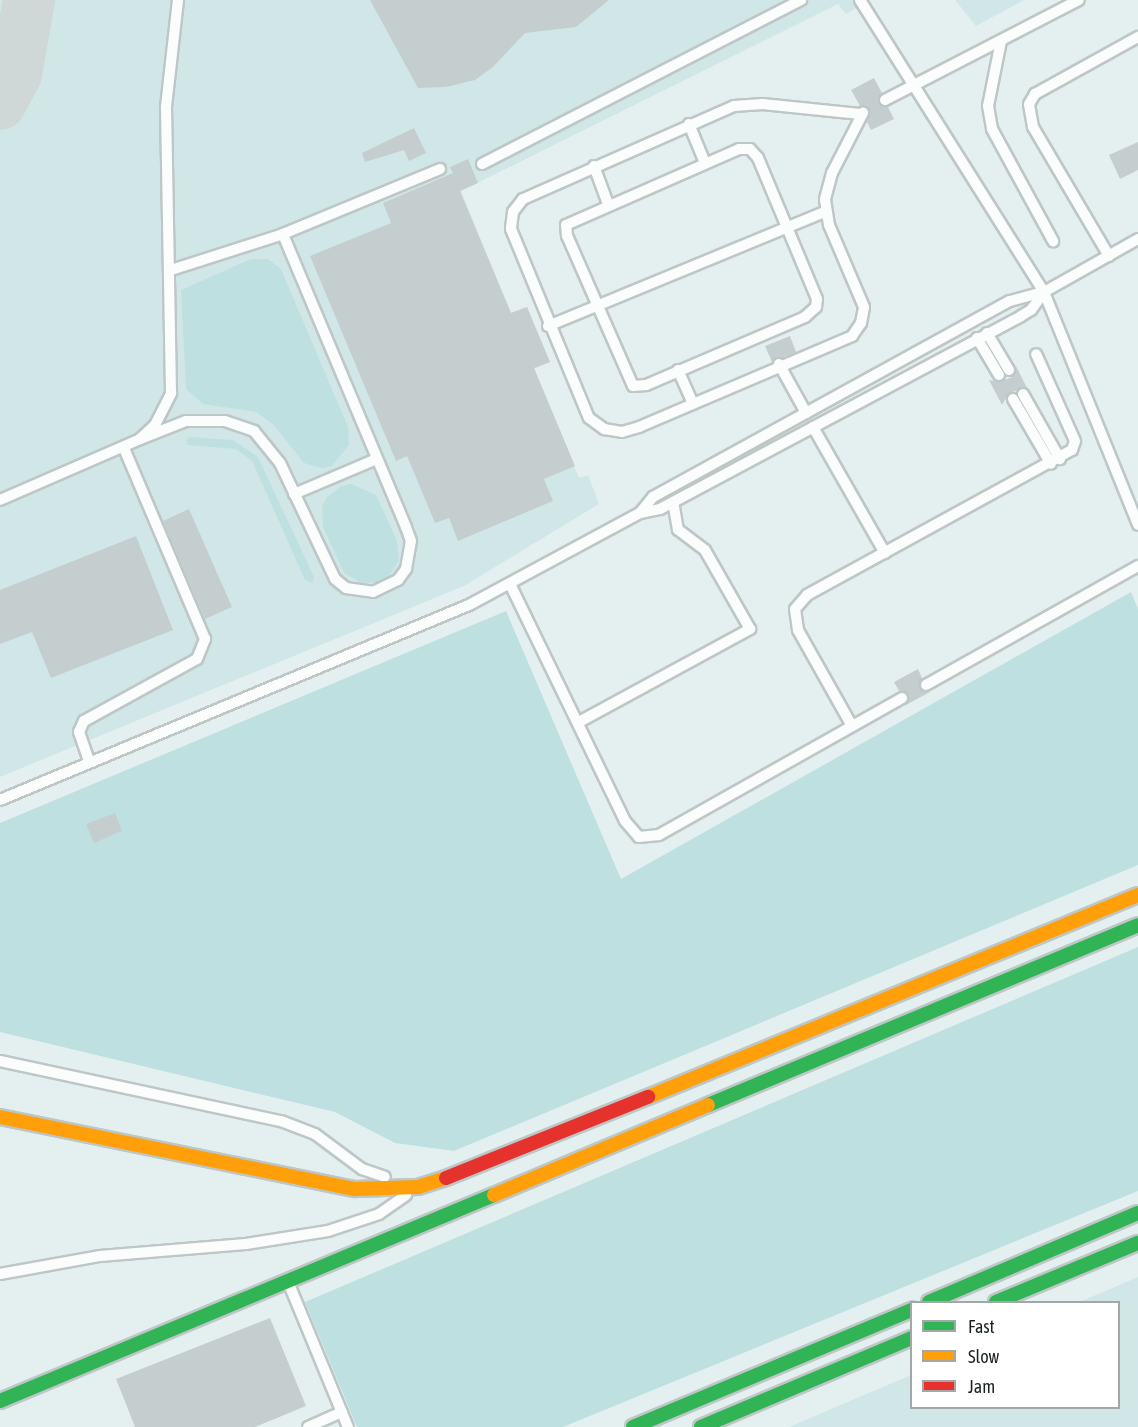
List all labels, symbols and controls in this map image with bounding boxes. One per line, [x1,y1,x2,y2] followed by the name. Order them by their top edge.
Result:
[910,1301,1120,1409] legend
[968,1316,995,1337] text: Fast
[968,1346,999,1367] text: Slow
[968,1376,995,1397] text: Jam

